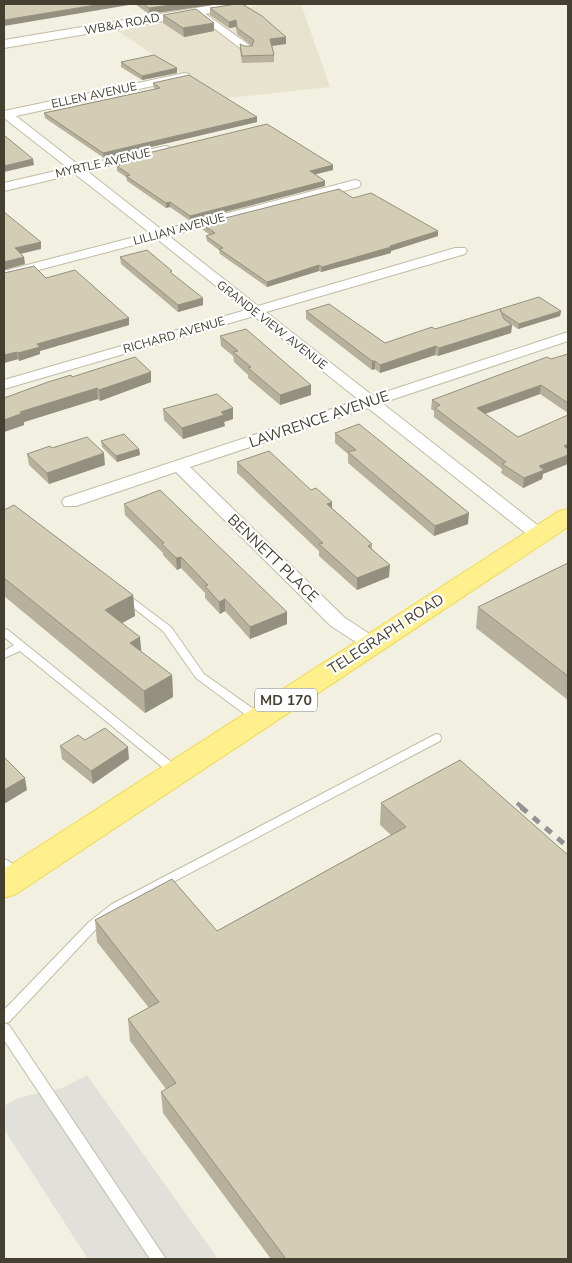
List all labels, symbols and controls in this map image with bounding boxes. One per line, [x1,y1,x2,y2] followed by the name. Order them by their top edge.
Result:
[83,9,161,38] street label: WB&A ROAD
[50,78,138,112] street label: ELLEN AVENUE
[54,144,152,182] street label: MYRTLE AVENUE
[131,209,227,249] street label: LILLIAN AVENUE
[214,277,330,373] street label: GRANDE VIEW AVENUE
[121,313,227,357] street label: RICHARD AVENUE
[246,386,392,452] street label: LAWRENCE AVENUE
[223,510,323,606] street label: BENNETT PLACE
[324,589,448,679] street label: TELEGRAPH ROAD
[255,688,317,712] road number: MD 170

